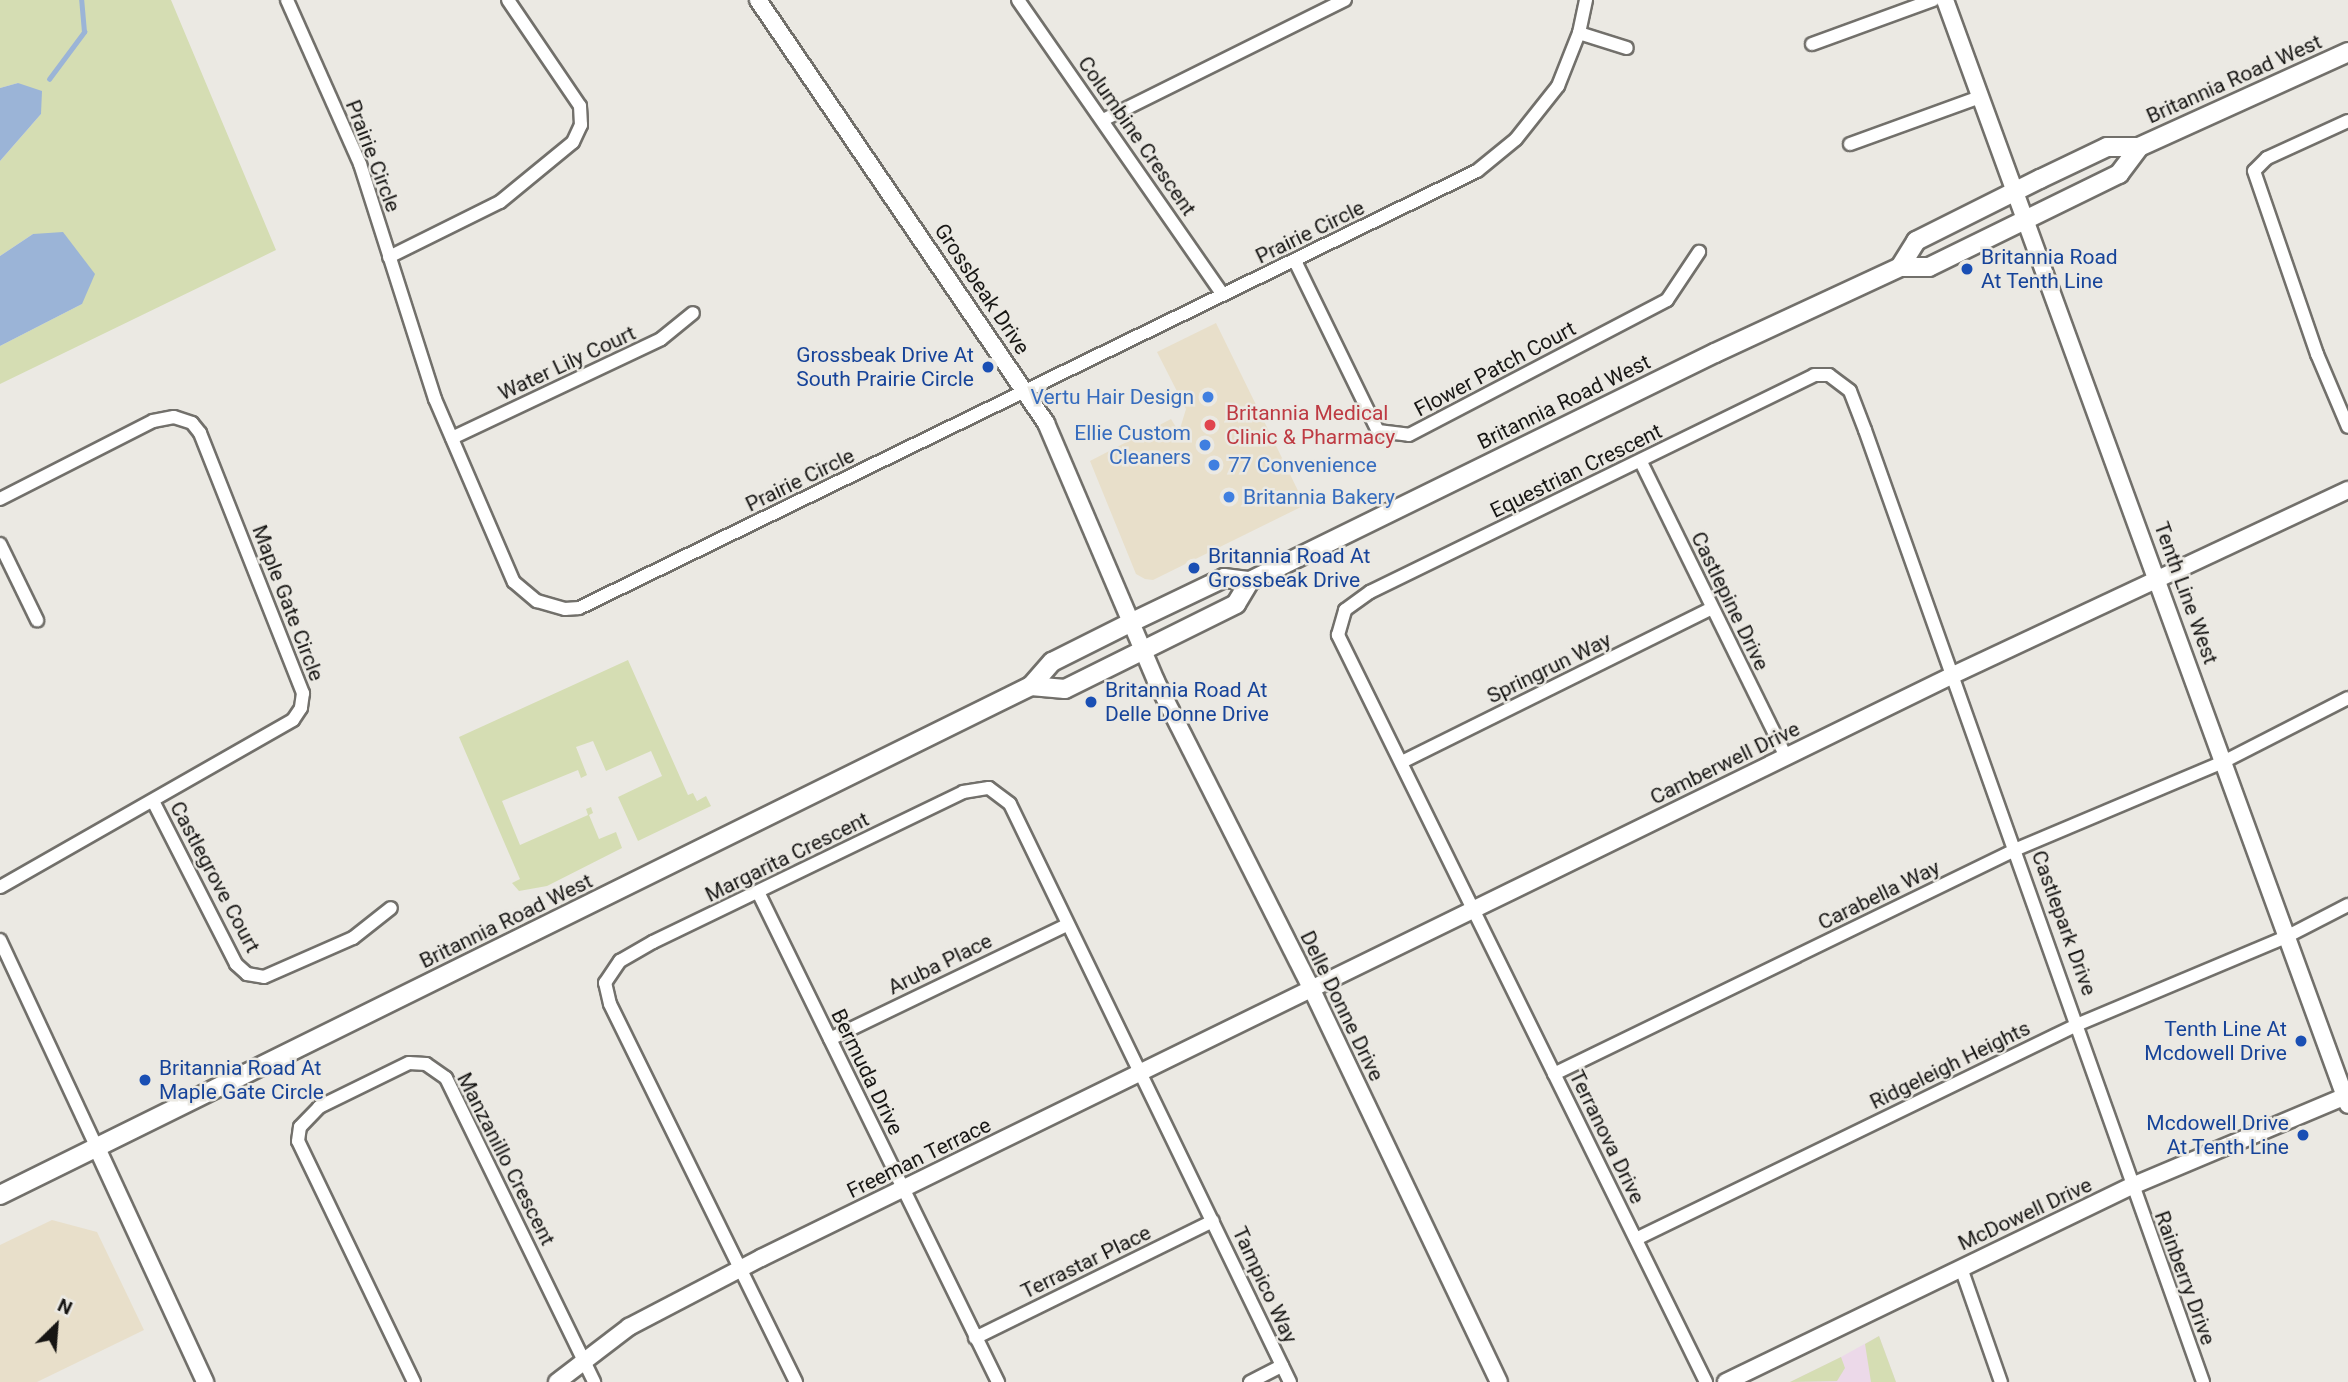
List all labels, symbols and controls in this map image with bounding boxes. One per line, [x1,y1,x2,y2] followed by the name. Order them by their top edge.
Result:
[2143,29,2325,129] street label: Britannia Road West
[1073,51,1201,221] street label: Columbine Crescent
[340,96,406,216] street label: Prairie Circle
[1251,195,1369,269] street label: Prairie Circle
[929,219,1035,359] street label: Grossbeak Drive
[1981,244,2118,294] place label: Britannia Road At Tenth Line
[1959,261,1975,277] marker: Britannia Road At Tenth Line
[1410,316,1580,422] street label: Flower Patch Court
[494,320,640,406] street label: Water Lily Court
[796,342,974,392] place label: Grossbeak Drive At South Prairie Circle
[1474,349,1654,455] street label: Britannia Road West
[980,359,996,375] marker: Grossbeak Drive At South Prairie Circle
[1031,384,1194,410] place label: Vertu Hair Design
[1200,389,1216,405] marker: Vertu Hair Design
[1226,400,1395,450] place label: Britannia Medical Clinic & Pharmacy
[1200,415,1220,435] marker: Britannia Medical Clinic & Pharmacy
[1486,419,1666,523] street label: Equestrian Crescent
[1074,420,1191,470] place label: Ellie Custom Cleaners
[1197,437,1213,453] marker: Ellie Custom Cleaners
[741,443,859,517] street label: Prairie Circle
[1228,452,1377,478] place label: 77 Convenience
[1206,457,1222,473] marker: 77 Convenience
[1243,484,1395,510] place label: Britannia Bakery
[1221,489,1237,505] marker: Britannia Bakery
[2149,518,2223,668] street label: Tenth Line West
[247,522,329,684] street label: Maple Gate Circle
[1686,528,1774,674] street label: Castlepine Drive
[1208,543,1370,593] place label: Britannia Road At Grossbeak Drive
[1186,560,1202,576] marker: Britannia Road At Grossbeak Drive
[1483,627,1615,709] street label: Springrun Way
[1105,677,1269,727] place label: Britannia Road At Delle Donne Drive
[1083,694,1099,710] marker: Britannia Road At Delle Donne Drive
[1646,716,1804,810] street label: Camberwell Drive
[165,797,265,957] street label: Castlegrove Court
[701,806,873,908] street label: Margarita Crescent
[2026,847,2102,999] street label: Castlepark Drive
[1814,855,1944,935] street label: Carabella Way
[416,868,596,974] street label: Britannia Road West
[1295,927,1389,1085] street label: Delle Donne Drive
[884,928,996,1000] street label: Aruba Place
[826,1005,908,1139] street label: Bermuda Drive
[1866,1015,2034,1115] street label: Ridgeleigh Heights
[2144,1016,2287,1066] place label: Tenth Line At Mcdowell Drive
[2293,1033,2309,1049] marker: Tenth Line At Mcdowell Drive
[159,1055,324,1105] place label: Britannia Road At Maple Gate Circle
[1564,1066,1650,1208] street label: Terranova Drive
[452,1068,560,1250] street label: Manzanillo Crescent
[137,1072,153,1088] marker: Britannia Road At Maple Gate Circle
[2146,1110,2289,1160] place label: Mcdowell Drive At Tenth Line
[843,1112,995,1204] street label: Freeman Terrace
[2295,1127,2311,1143] marker: Mcdowell Drive At Tenth Line
[1954,1172,2096,1256] street label: McDowell Drive
[2149,1208,2221,1348] street label: Rainberry Drive
[1017,1220,1155,1304] street label: Terrastar Place
[1227,1223,1303,1347] street label: Tampico Way
[21,1291,91,1361] north arrow
[54,1293,76,1320] text: N

